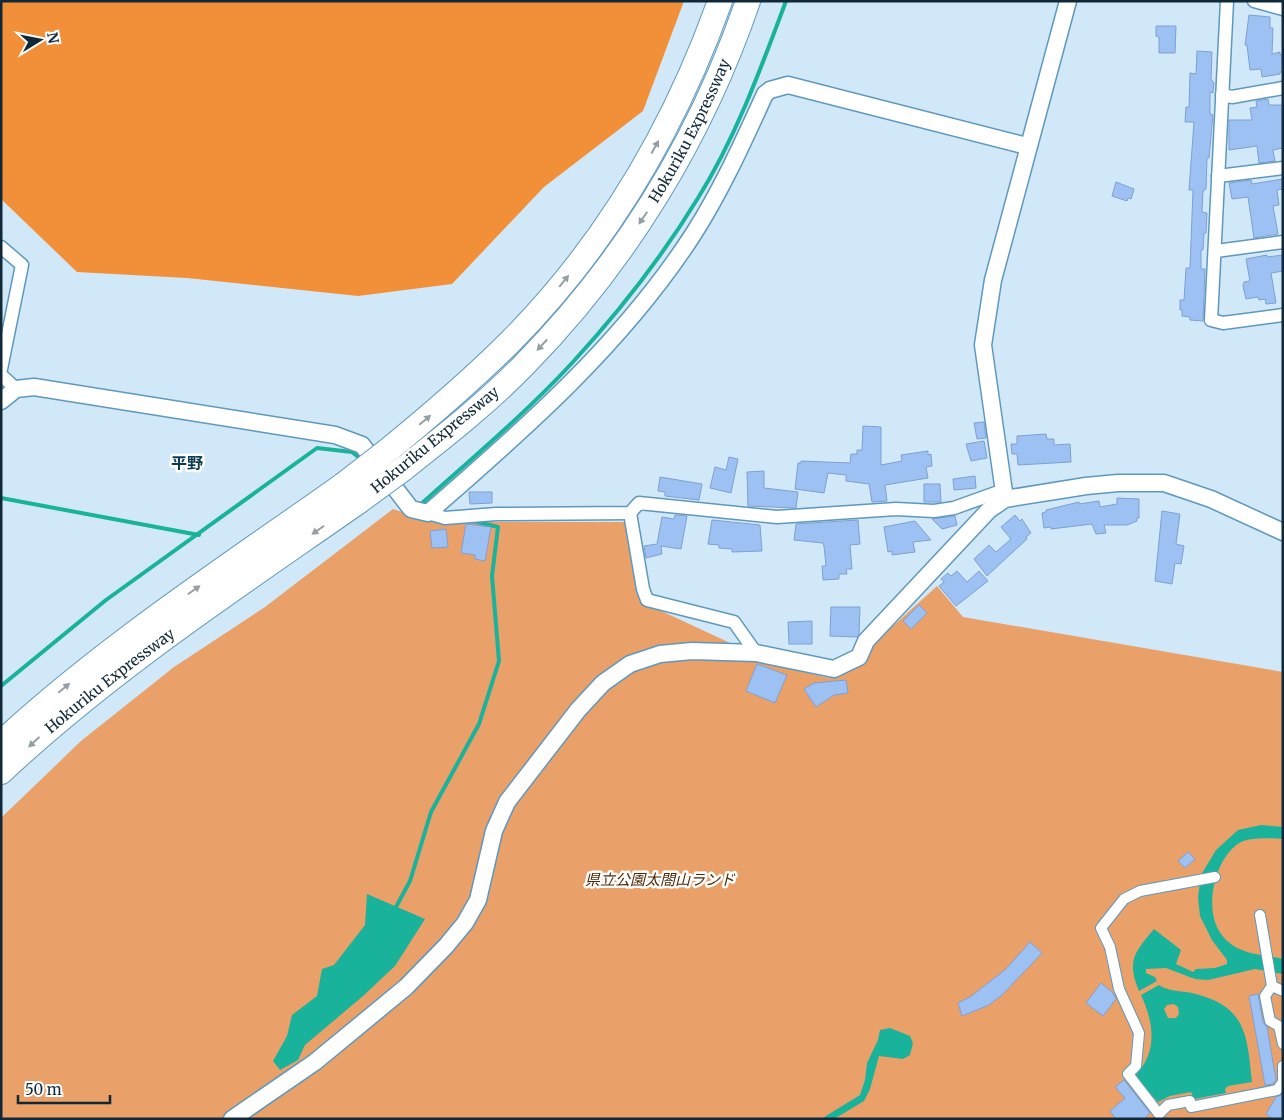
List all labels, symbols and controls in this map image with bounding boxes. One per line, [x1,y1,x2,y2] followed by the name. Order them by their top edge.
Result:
[15,15,65,65] north arrow
[43,31,63,45] text: N
[644,56,734,206] street label: Hokuriku Expressway
[651,139,659,154] one-way arrow
[638,211,648,224] one-way arrow
[559,275,570,288] one-way arrow
[536,339,548,351] one-way arrow
[367,382,503,497] street label: Hokuriku Expressway
[418,415,431,426] one-way arrow
[171,453,203,473] district label: 平野
[311,525,325,535] one-way arrow
[187,585,201,595] one-way arrow
[41,624,178,737] street label: Hokuriku Expressway
[58,682,70,694] one-way arrow
[28,736,40,748] one-way arrow
[585,870,736,889] park label: 県立公園太閤山ランド
[18,1072,110,1104] scale bar
[25,1080,62,1099] text: 50 m

